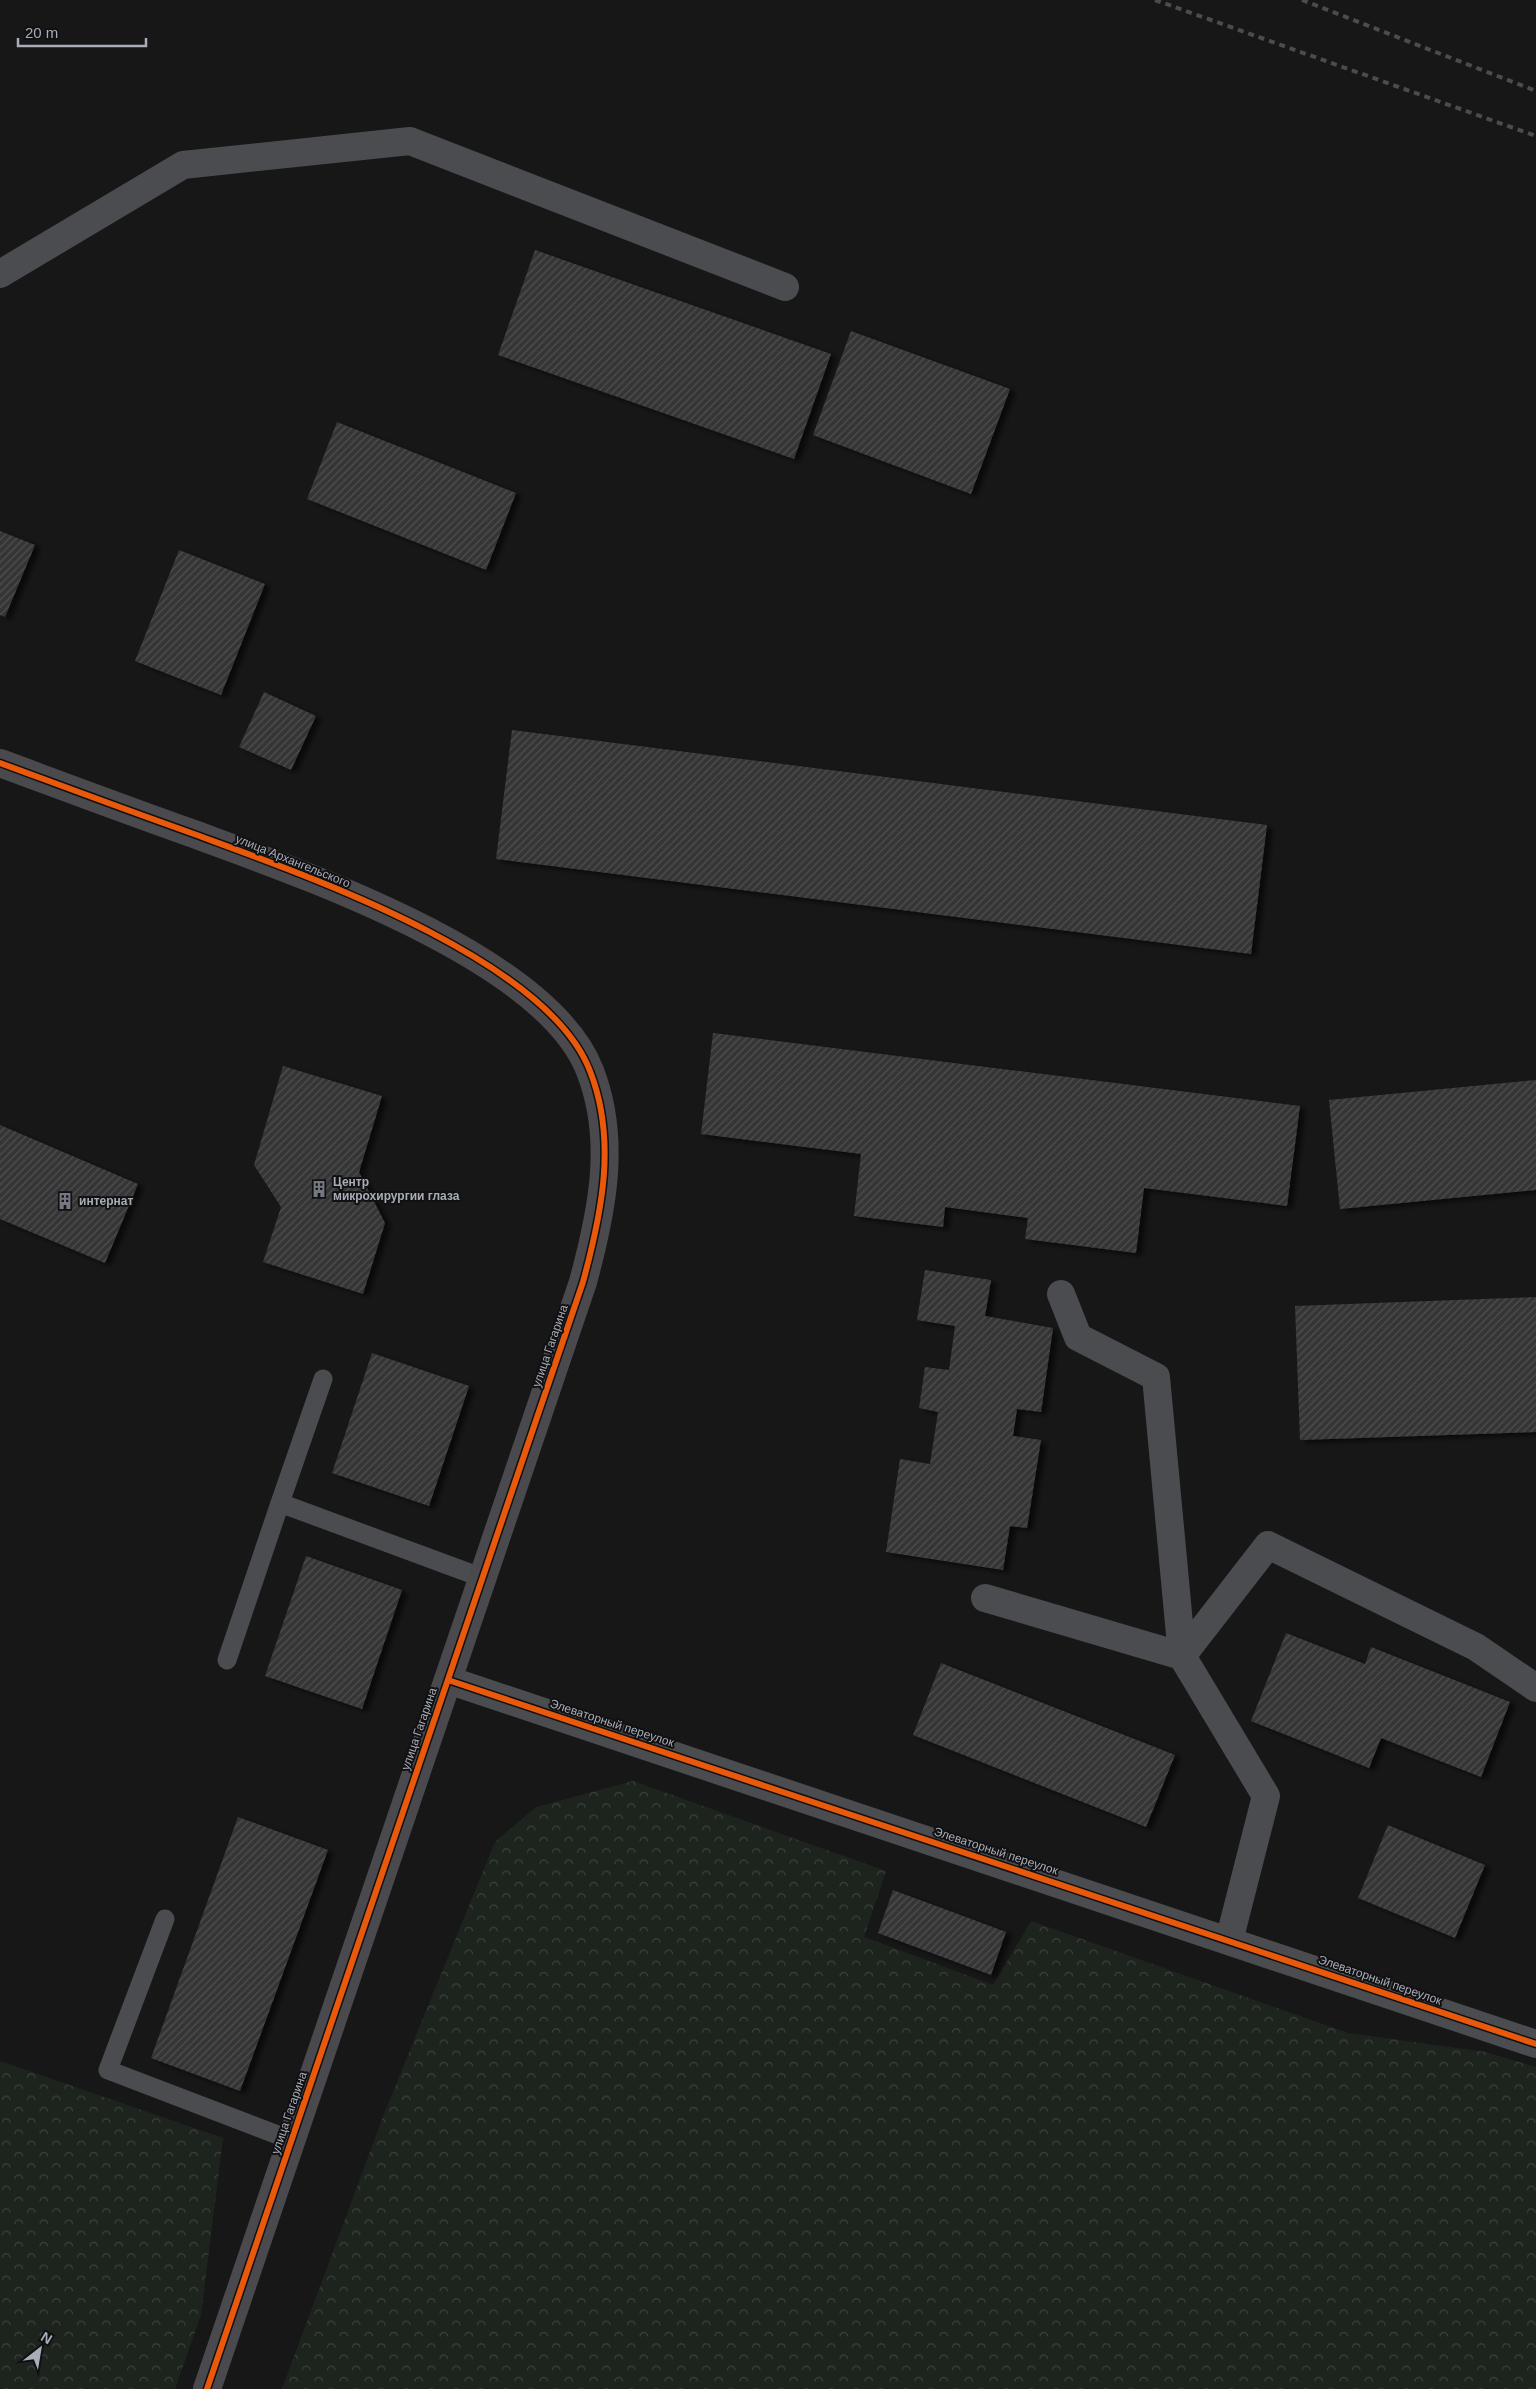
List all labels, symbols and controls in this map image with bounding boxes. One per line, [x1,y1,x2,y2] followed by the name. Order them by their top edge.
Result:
[18,15,145,47] scale bar
[25,24,58,41] text: 20 m
[234,832,353,891] street label: улица Архангельского
[333,1175,460,1203] place label: Центр микрохирургии глаза
[309,1179,329,1199] building icon: Центр микрохирургии глаза
[55,1191,75,1211] building icon: интернат
[79,1194,133,1208] place label: интернат
[529,1303,571,1389] street label: улица Гагарина
[398,1686,440,1772] street label: улица Гагарина
[548,1696,677,1750] street label: Элеваторный переулок
[932,1824,1061,1878] street label: Элеваторный переулок
[1316,1952,1444,2008] street label: Элеваторный переулок
[268,2070,310,2156] street label: улица Гагарина
[15,2324,65,2374] north arrow
[38,2328,55,2347] text: N

